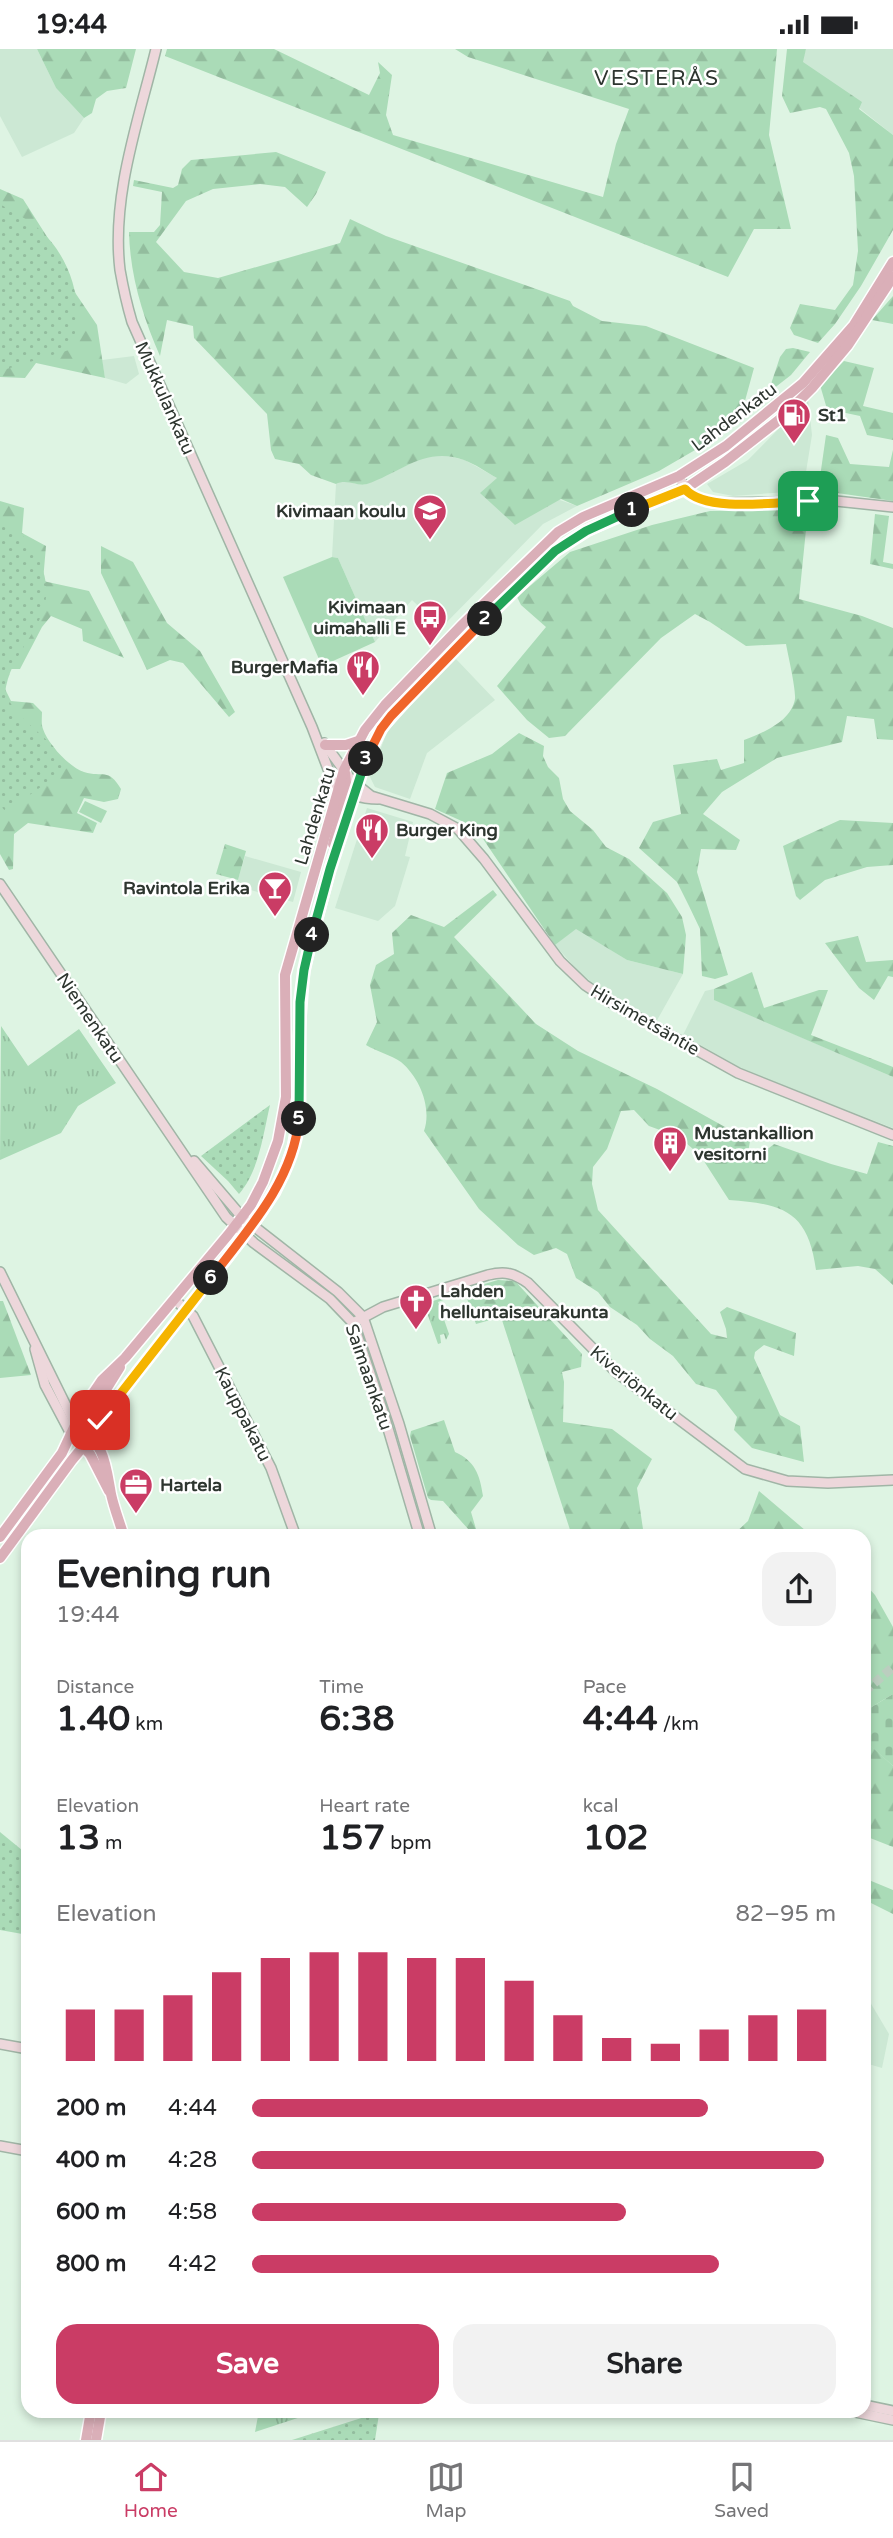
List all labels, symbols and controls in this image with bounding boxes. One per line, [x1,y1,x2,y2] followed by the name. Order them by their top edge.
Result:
[35,9,107,40] text: 19:44
[594,66,720,91] district label: VESTERÅS
[130,338,200,458] street label: Mukkulankatu
[687,378,781,456] street label: Lahdenkatu
[775,396,813,445] fuel station icon: St1
[818,404,847,426] place label: St1
[778,471,838,531] pin
[789,482,827,520] icon: arrive
[411,492,449,541] school or university icon: Kivimaan koulu
[614,493,650,527] pin: 1
[626,498,637,520] text: 1
[276,500,406,522] place label: Kivimaan koulu
[313,596,406,639] place label: Kivimaan uimahalli E
[411,598,449,647] bus stop icon: Kivimaan uimahalli E
[468,601,503,637] pin: 2
[479,607,490,629] text: 2
[344,648,382,697] restaurant icon: BurgerMafia
[231,656,338,678] place label: BurgerMafia
[348,741,384,777] pin: 3
[360,747,371,769] text: 3
[290,764,340,868] street label: Lahdenkatu
[353,811,391,860] restaurant icon: Burger King
[396,819,498,841] place label: Burger King
[256,869,294,918] bar icon: Ravintola Erika
[123,877,250,899] place label: Ravintola Erika
[294,917,330,952] pin: 4
[306,923,317,945] text: 4
[52,969,128,1067] street label: Niemenkatu
[586,980,704,1060] street label: Hirsimetsäntie
[282,1101,316,1137] pin: 5
[293,1107,304,1129] text: 5
[694,1122,814,1165] place label: Mustankallion vesitorni
[651,1124,689,1173] building icon: Mustankallion vesitorni
[194,1261,228,1295] pin: 6
[205,1266,216,1288] text: 6
[440,1280,609,1323] place label: Lahden helluntaiseurakunta
[397,1282,435,1331] church icon: Lahden helluntaiseurakunta
[341,1321,397,1433] street label: Saimaankatu
[586,1341,682,1425] street label: Kiveriönkatu
[210,1363,276,1465] street label: Kauppakatu
[70,1390,130,1450] pin
[81,1401,119,1439] icon: check
[117,1466,155,1515] office icon: Hartela
[160,1474,222,1496] place label: Hartela
[56,1552,271,1598] text: Evening run
[762,1552,836,1626] button: share
[56,1601,120,1629] text: 19:44
[56,1676,134,1698] text: Distance
[319,1676,364,1698] text: Time
[583,1676,626,1698] text: Pace
[56,1698,130,1740] text: 1.40
[319,1698,394,1740] text: 6:38
[583,1698,658,1740] text: 4:44
[130,1713,163,1735] text: km
[658,1713,699,1735] text: /km
[56,1795,139,1817] text: Elevation
[319,1795,410,1817] text: Heart rate
[583,1795,618,1817] text: kcal
[56,1817,100,1859] text: 13
[319,1817,385,1859] text: 157
[583,1817,649,1859] text: 102
[100,1832,122,1854] text: m
[385,1832,432,1854] text: bpm
[56,1900,157,1928] text: Elevation
[735,1900,836,1928] text: 82–95 m
[56,2094,126,2122] text: 200 m
[168,2094,217,2122] text: 4:44
[56,2146,126,2174] text: 400 m
[168,2146,217,2174] text: 4:28
[56,2198,126,2226] text: 600 m
[168,2198,217,2226] text: 4:58
[56,2250,126,2278] text: 800 m
[168,2250,217,2278] text: 4:42
[56,2324,439,2404] button: Save
[453,2324,836,2404] button: Share
[124,2458,178,2522] tab: Home
[425,2458,466,2522] tab: Map
[714,2458,769,2522] tab: Saved

